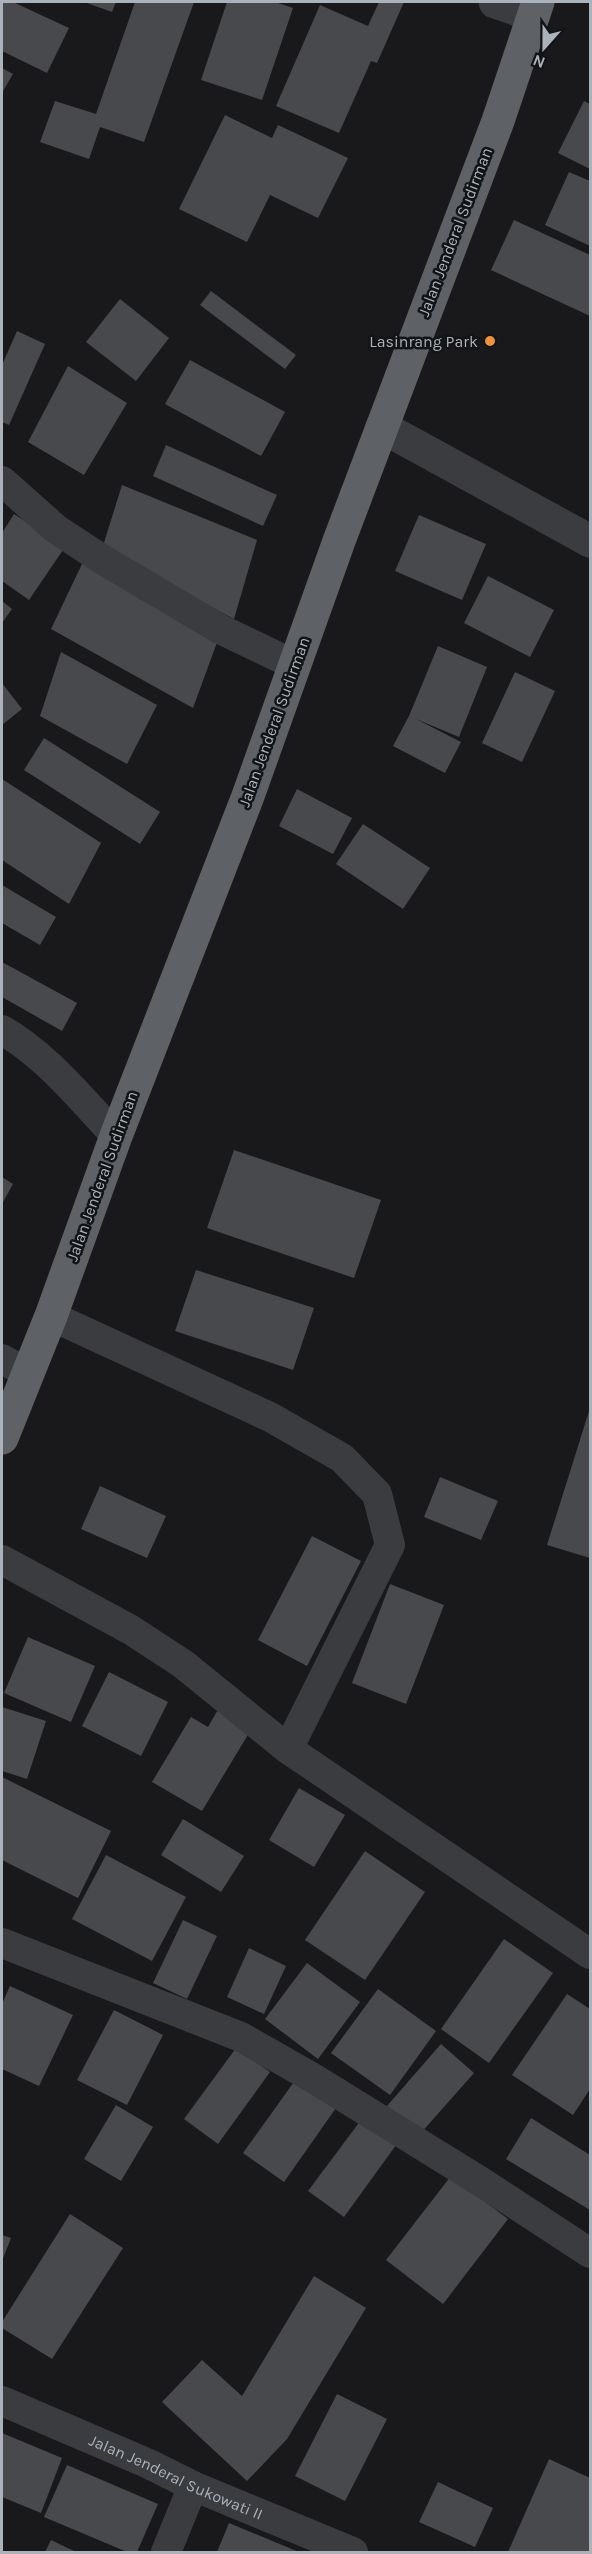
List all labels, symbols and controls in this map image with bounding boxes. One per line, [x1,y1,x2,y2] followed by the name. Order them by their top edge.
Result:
[514,18,574,78] north arrow
[530,51,548,72] text: N
[414,145,496,319] street label: Jalan Jenderal Sudirman
[369,332,478,351] place label: Lasinrang Park
[483,334,497,348] marker: Lasinrang Park
[234,634,314,810] street label: Jalan Jenderal Sudirman
[62,1088,142,1264] street label: Jalan Jenderal Sudirman
[86,2430,266,2523] street label: Jalan Jenderal Sukowati II

